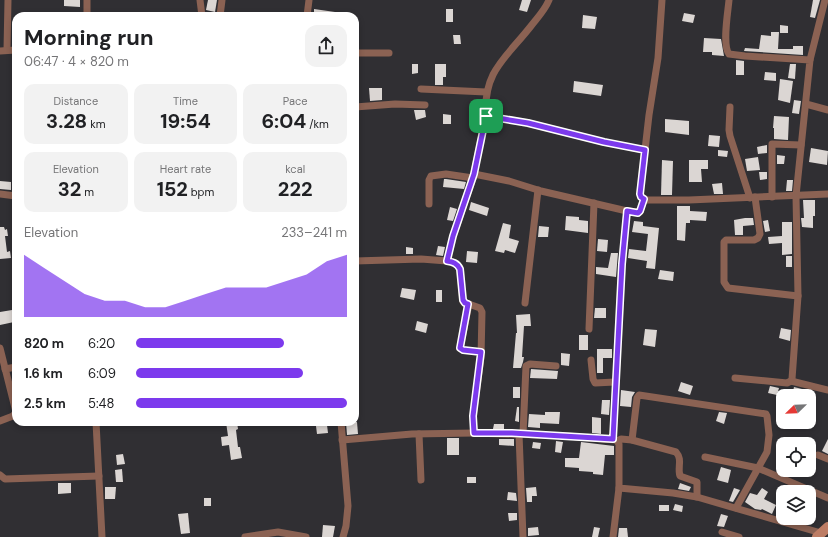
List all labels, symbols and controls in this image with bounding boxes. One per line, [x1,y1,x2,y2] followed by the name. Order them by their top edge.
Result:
[24,23,154,52] text: Morning run
[305,25,347,67] button: share
[24,53,129,70] text: 06:47 · 4 × 820 m
[54,94,98,108] text: Distance
[173,94,198,108] text: Time
[283,94,307,108] text: Pace
[469,99,503,133] pin
[475,105,497,127] icon: arrive
[46,108,87,134] text: 3.28
[160,108,211,134] text: 19:54
[261,108,306,134] text: 6:04
[87,117,106,131] text: km
[306,117,329,131] text: /km
[53,162,99,176] text: Elevation
[160,162,211,176] text: Heart rate
[285,162,305,176] text: kcal
[58,176,81,202] text: 32
[157,176,188,202] text: 152
[278,176,312,202] text: 222
[81,185,94,199] text: m
[188,185,214,199] text: bpm
[24,224,78,241] text: Elevation
[281,224,347,241] text: 233–241 m
[24,335,64,352] text: 820 m
[88,335,115,352] text: 6:20
[24,365,63,382] text: 1.6 km
[88,365,116,382] text: 6:09
[776,389,816,429] north arrow
[776,389,816,525] map controls
[24,395,66,412] text: 2.5 km
[88,395,114,412] text: 5:48
[776,437,816,477] button: locate
[776,485,816,525] button: layers

